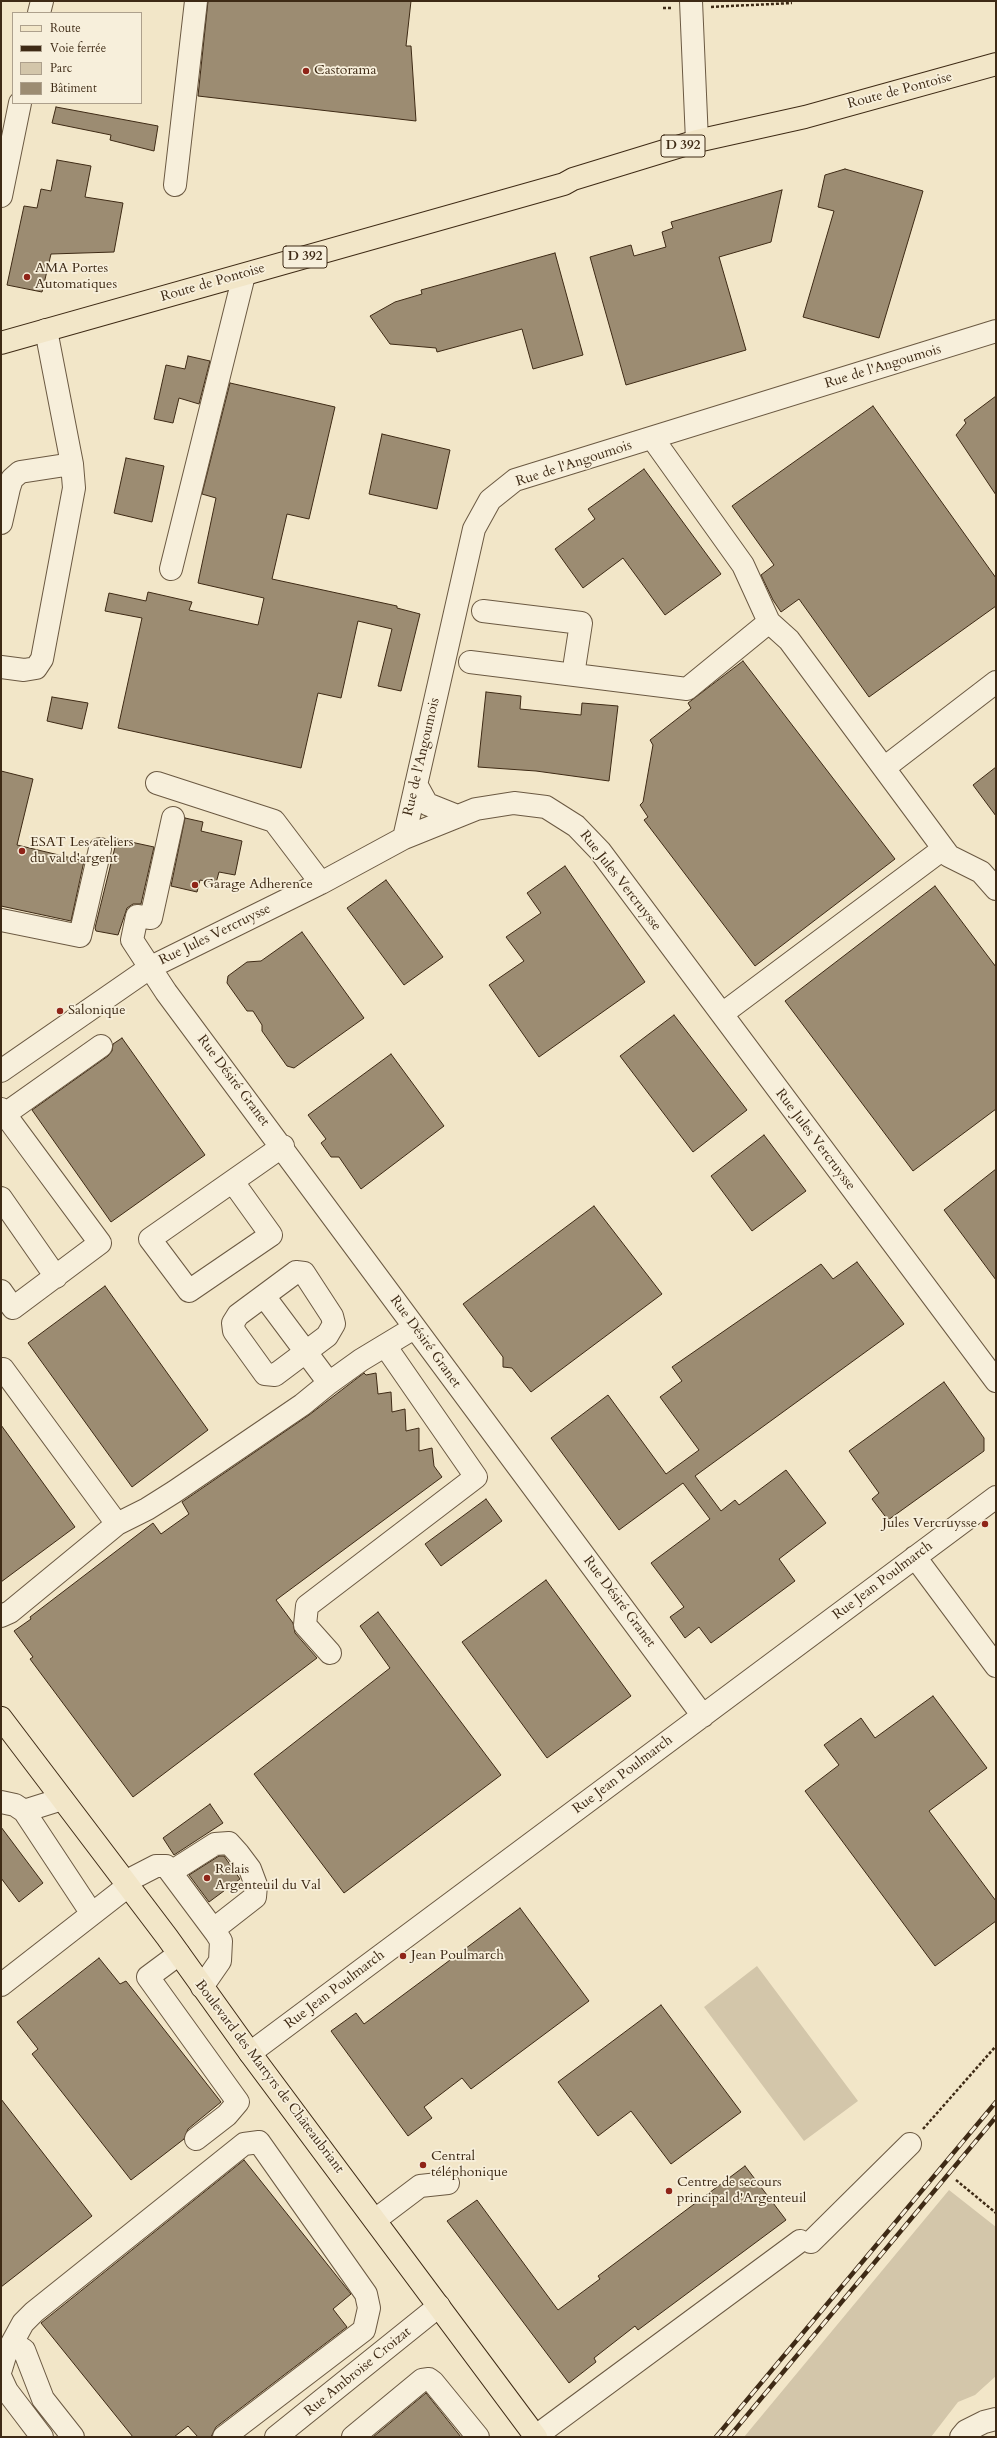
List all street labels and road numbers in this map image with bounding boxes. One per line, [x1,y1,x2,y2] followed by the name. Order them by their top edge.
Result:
[846,69,954,113] street label: Route de Pontoise
[661,135,705,157] road number: D 392
[283,246,327,268] road number: D 392
[159,260,267,306] street label: Route de Pontoise
[823,341,943,393] street label: Rue de l'Angoumois
[514,437,634,491] street label: Rue de l'Angoumois
[400,696,444,818] street label: Rue de l'Angoumois
[576,828,664,934] street label: Rue Jules Vercruysse
[156,901,274,969] street label: Rue Jules Vercruysse
[193,1032,273,1130] street label: Rue Désiré Granet
[771,1086,859,1194] street label: Rue Jules Vercruysse
[386,1293,464,1391] street label: Rue Désiré Granet
[830,1538,936,1624] street label: Rue Jean Poulmarch
[579,1553,659,1651] street label: Rue Désiré Granet
[570,1732,676,1818] street label: Rue Jean Poulmarch
[282,1947,388,2033] street label: Rue Jean Poulmarch
[191,1977,347,2177] street label: Boulevard des Martyrs de Châteaubriant
[301,2324,415,2420] street label: Rue Ambroise Croizat

